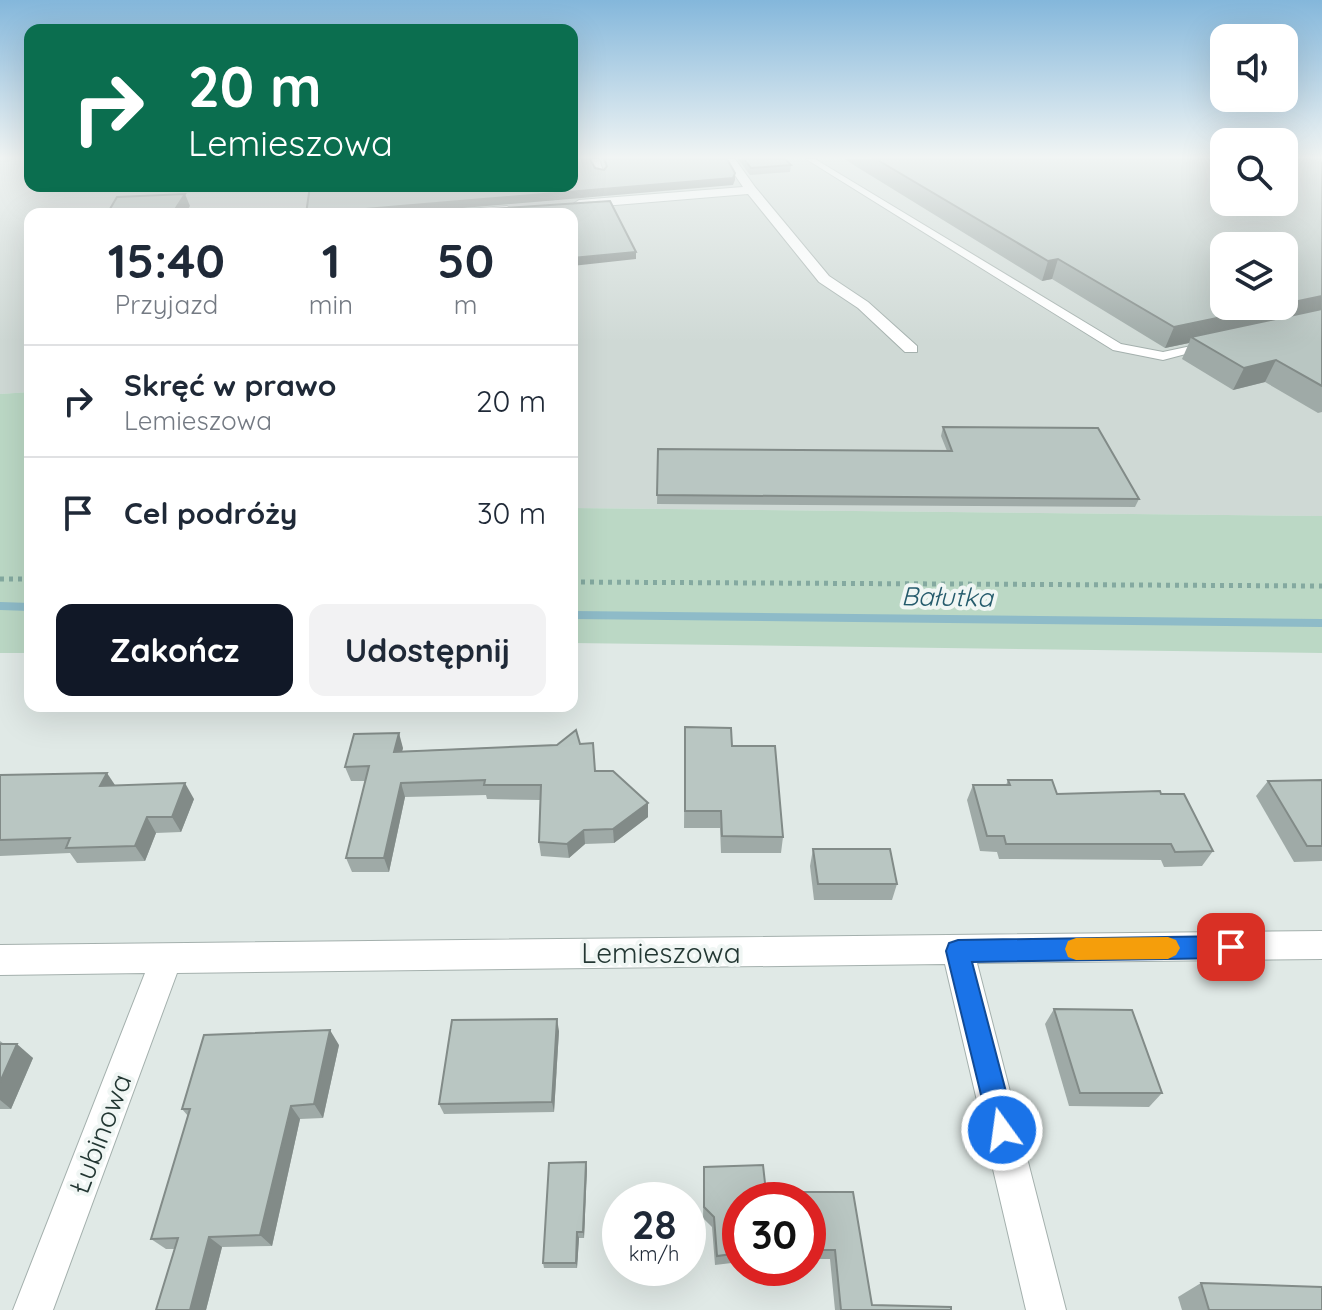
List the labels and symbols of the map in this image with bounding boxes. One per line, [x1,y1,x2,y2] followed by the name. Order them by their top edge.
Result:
[901,579,994,614] water label: Bałutka
[1197,913,1265,981] pin
[581,935,741,970] street label: Lemieszowa
[61,1069,139,1199] street label: Łubinowa
[960,1088,1044,1172] position arrow
[722,1182,826,1286] speed limit sign: 30

